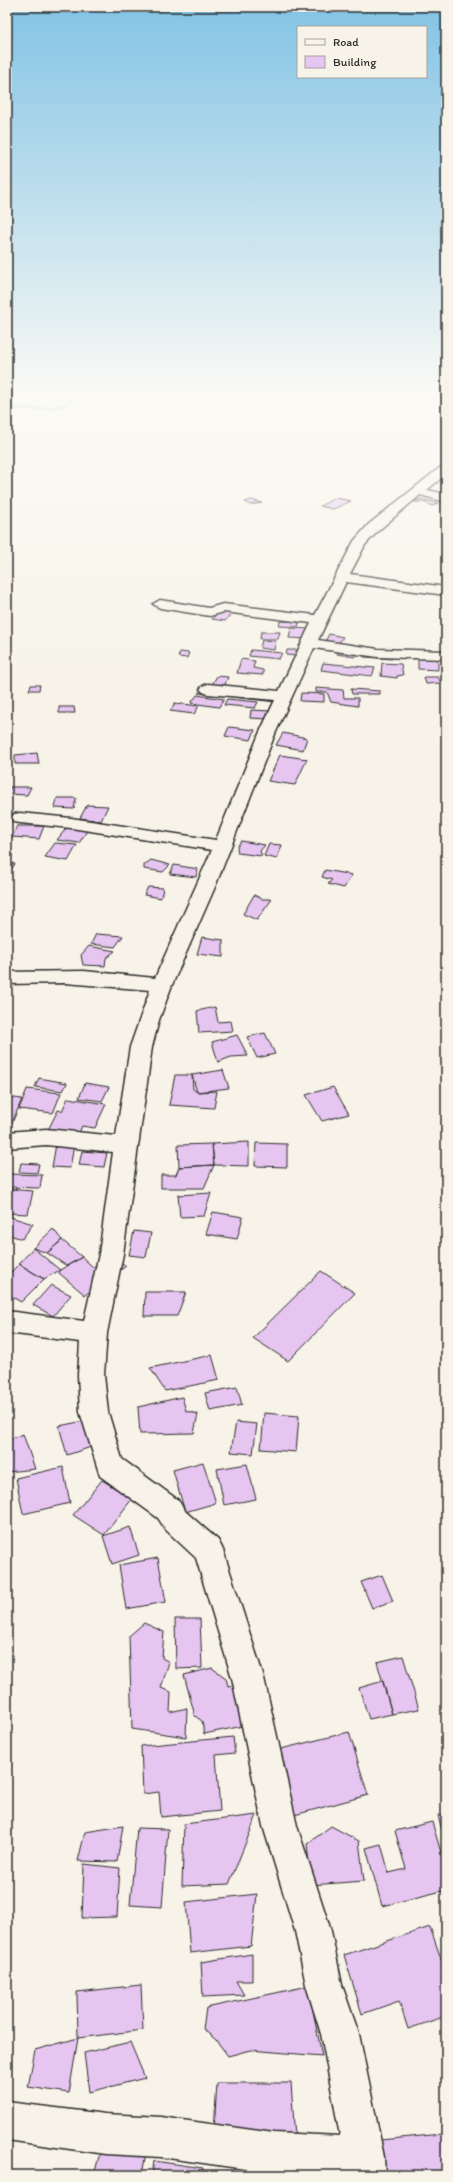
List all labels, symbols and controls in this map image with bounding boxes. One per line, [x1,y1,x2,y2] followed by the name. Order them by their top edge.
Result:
[297,26,427,78] legend
[333,35,359,49] text: Road
[333,55,377,69] text: Building

